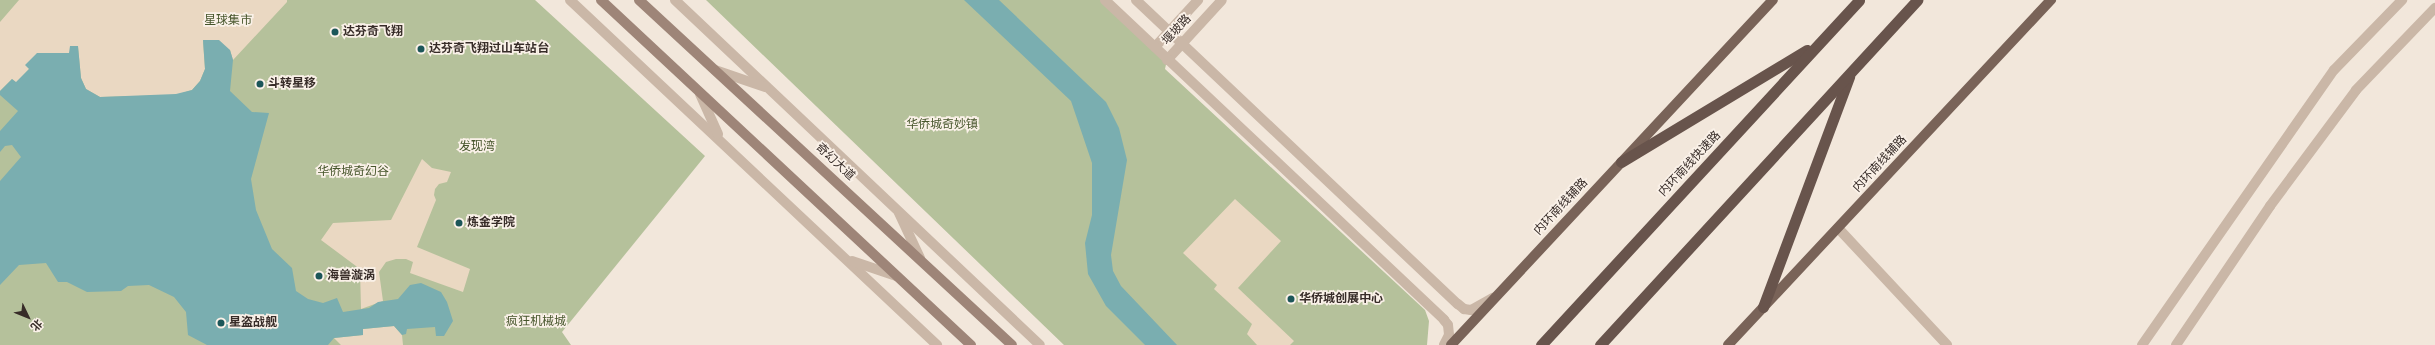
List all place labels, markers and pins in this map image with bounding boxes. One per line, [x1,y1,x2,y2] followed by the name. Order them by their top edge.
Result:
[343,25,403,39] place label: 达芬奇飞翔
[330,27,340,37] marker: 达芬奇飞翔
[429,42,549,56] place label: 达芬奇飞翔过山车站台
[416,44,426,54] marker: 达芬奇飞翔过山车站台
[268,77,316,91] place label: 斗转星移
[255,79,265,89] marker: 斗转星移
[467,216,515,230] place label: 炼金学院
[454,218,464,228] marker: 炼金学院
[327,269,375,283] place label: 海兽漩涡
[314,271,324,281] marker: 海兽漩涡
[1299,292,1383,306] place label: 华侨城创展中心
[1286,294,1296,304] marker: 华侨城创展中心
[229,316,277,330] place label: 星盗战舰
[216,318,226,328] marker: 星盗战舰

